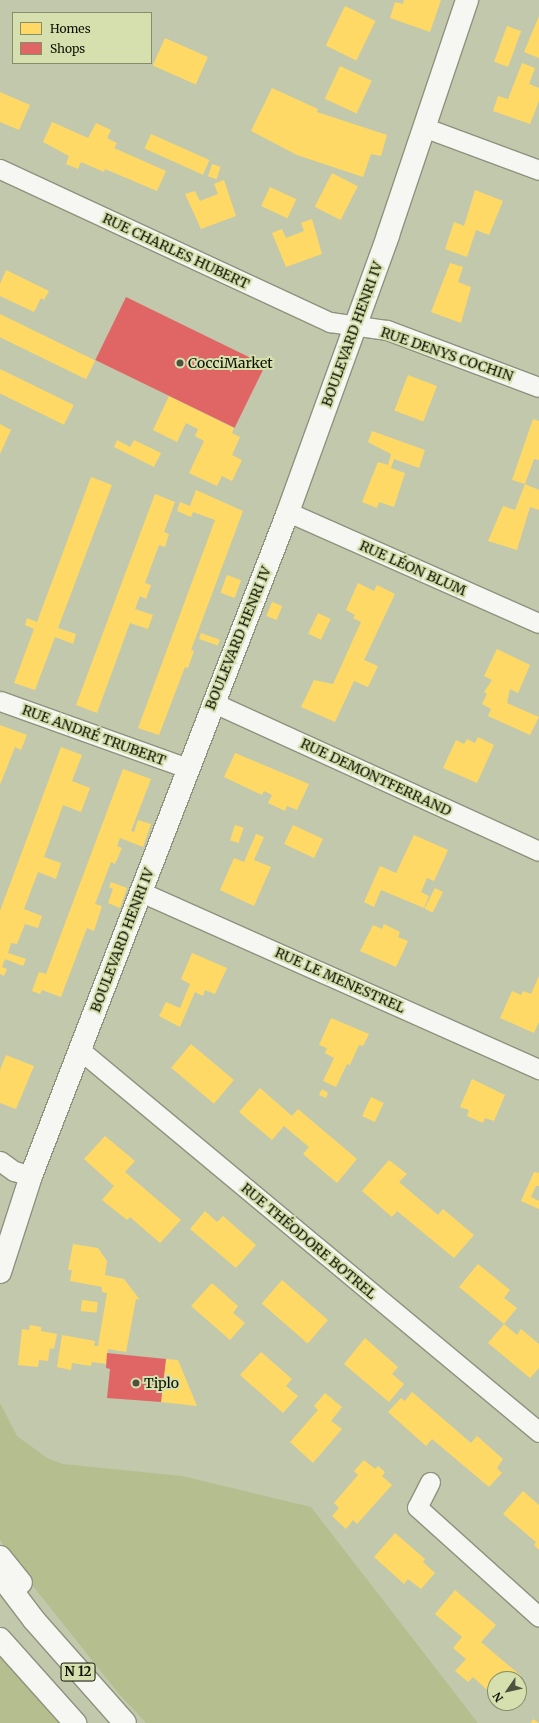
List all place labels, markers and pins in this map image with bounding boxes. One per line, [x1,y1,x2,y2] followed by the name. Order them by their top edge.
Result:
[188,355,273,371] place label: CocciMarket
[175,358,185,368] marker: CocciMarket
[144,1375,179,1391] place label: Tiplo
[131,1378,141,1388] marker: Tiplo

